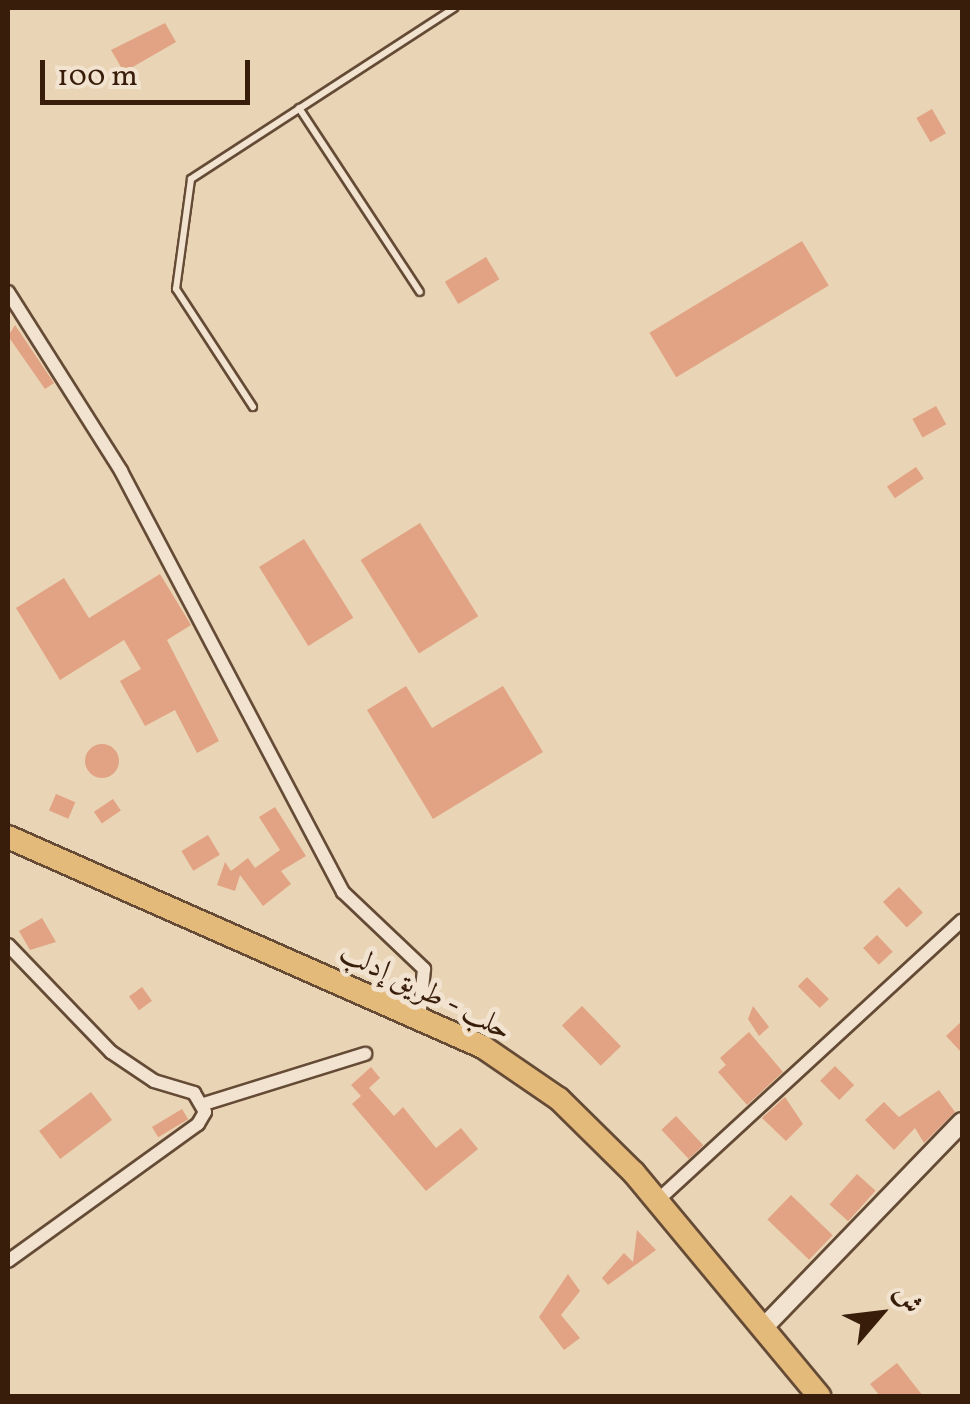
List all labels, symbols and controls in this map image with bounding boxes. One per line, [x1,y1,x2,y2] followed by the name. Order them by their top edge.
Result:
[45,40,255,102] scale bar
[57,56,138,98] text: 100 m
[333,935,517,1049] street label: حلب - طريق إدلب
[830,1264,930,1364] north arrow
[883,1278,931,1321] text: ش

